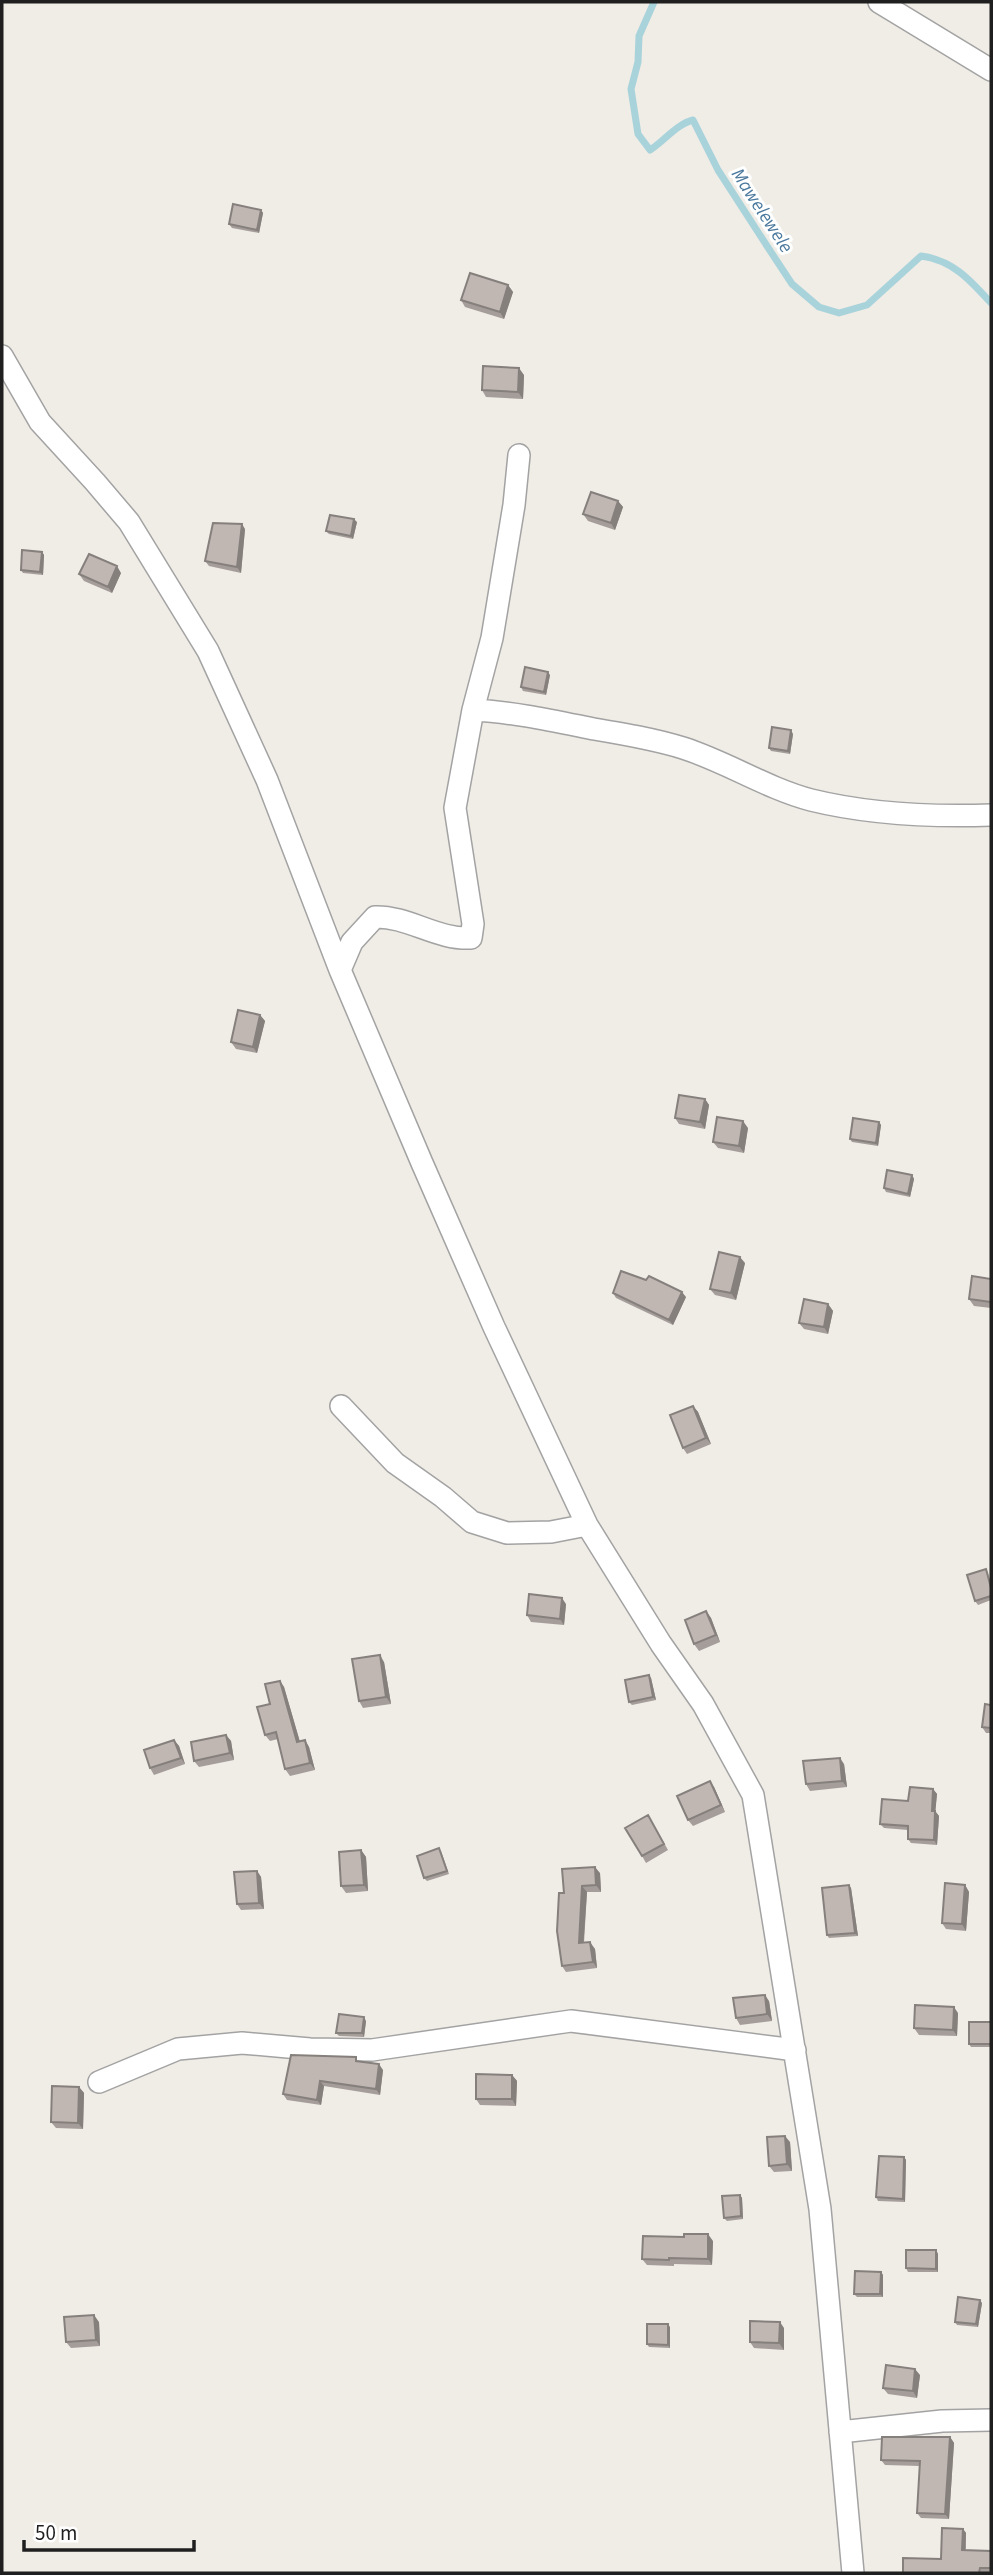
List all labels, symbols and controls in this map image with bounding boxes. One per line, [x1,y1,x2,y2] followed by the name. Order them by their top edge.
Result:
[724,163,799,258] water label: Mawelewele
[24,2508,194,2552] scale bar
[35,2518,77,2548] text: 50 m

